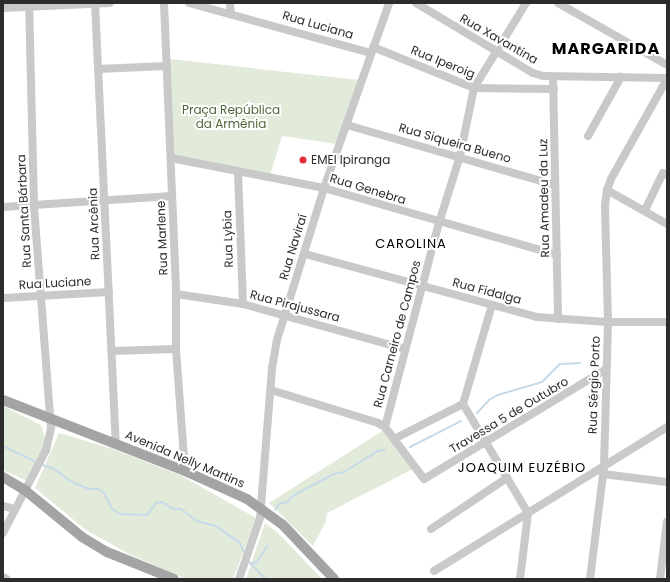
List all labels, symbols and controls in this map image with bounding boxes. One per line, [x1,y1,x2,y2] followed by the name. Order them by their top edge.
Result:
[281,8,355,42] street label: Rua Luciana
[458,11,540,67] street label: Rua Xavantina
[552,39,660,59] district label: MARGARIDA
[409,43,477,81] street label: Rua Iperoig
[182,103,280,131] park label: Praça República da Armênia
[397,120,513,166] street label: Rua Siqueira Bueno
[536,138,552,258] street label: Rua Amadeu da Luz
[311,153,390,167] place label: EMEI Ipiranga
[14,154,34,268] street label: Rua Santa Bárbara
[298,155,308,165] marker: EMEI Ipiranga
[328,171,408,207] street label: Rua Genebra
[86,188,102,260] street label: Rua Arcênia
[154,200,170,276] street label: Rua Marlene
[220,210,236,268] street label: Rua Lybia
[276,212,310,282] street label: Rua Naviraí
[375,236,447,252] district label: CAROLINA
[370,259,424,409] street label: Rua Carneiro de Campos
[18,274,92,292] street label: Rua Luciane
[451,275,523,307] street label: Rua Fidalga
[248,287,342,325] street label: Rua Pirajussara
[585,336,603,434] street label: Rua Sérgio Porto
[447,374,571,456] street label: Travessa 5 de Outubro
[123,427,247,491] street label: Avenida Nelly Martins
[458,460,586,476] district label: JOAQUIM EUZÉBIO

